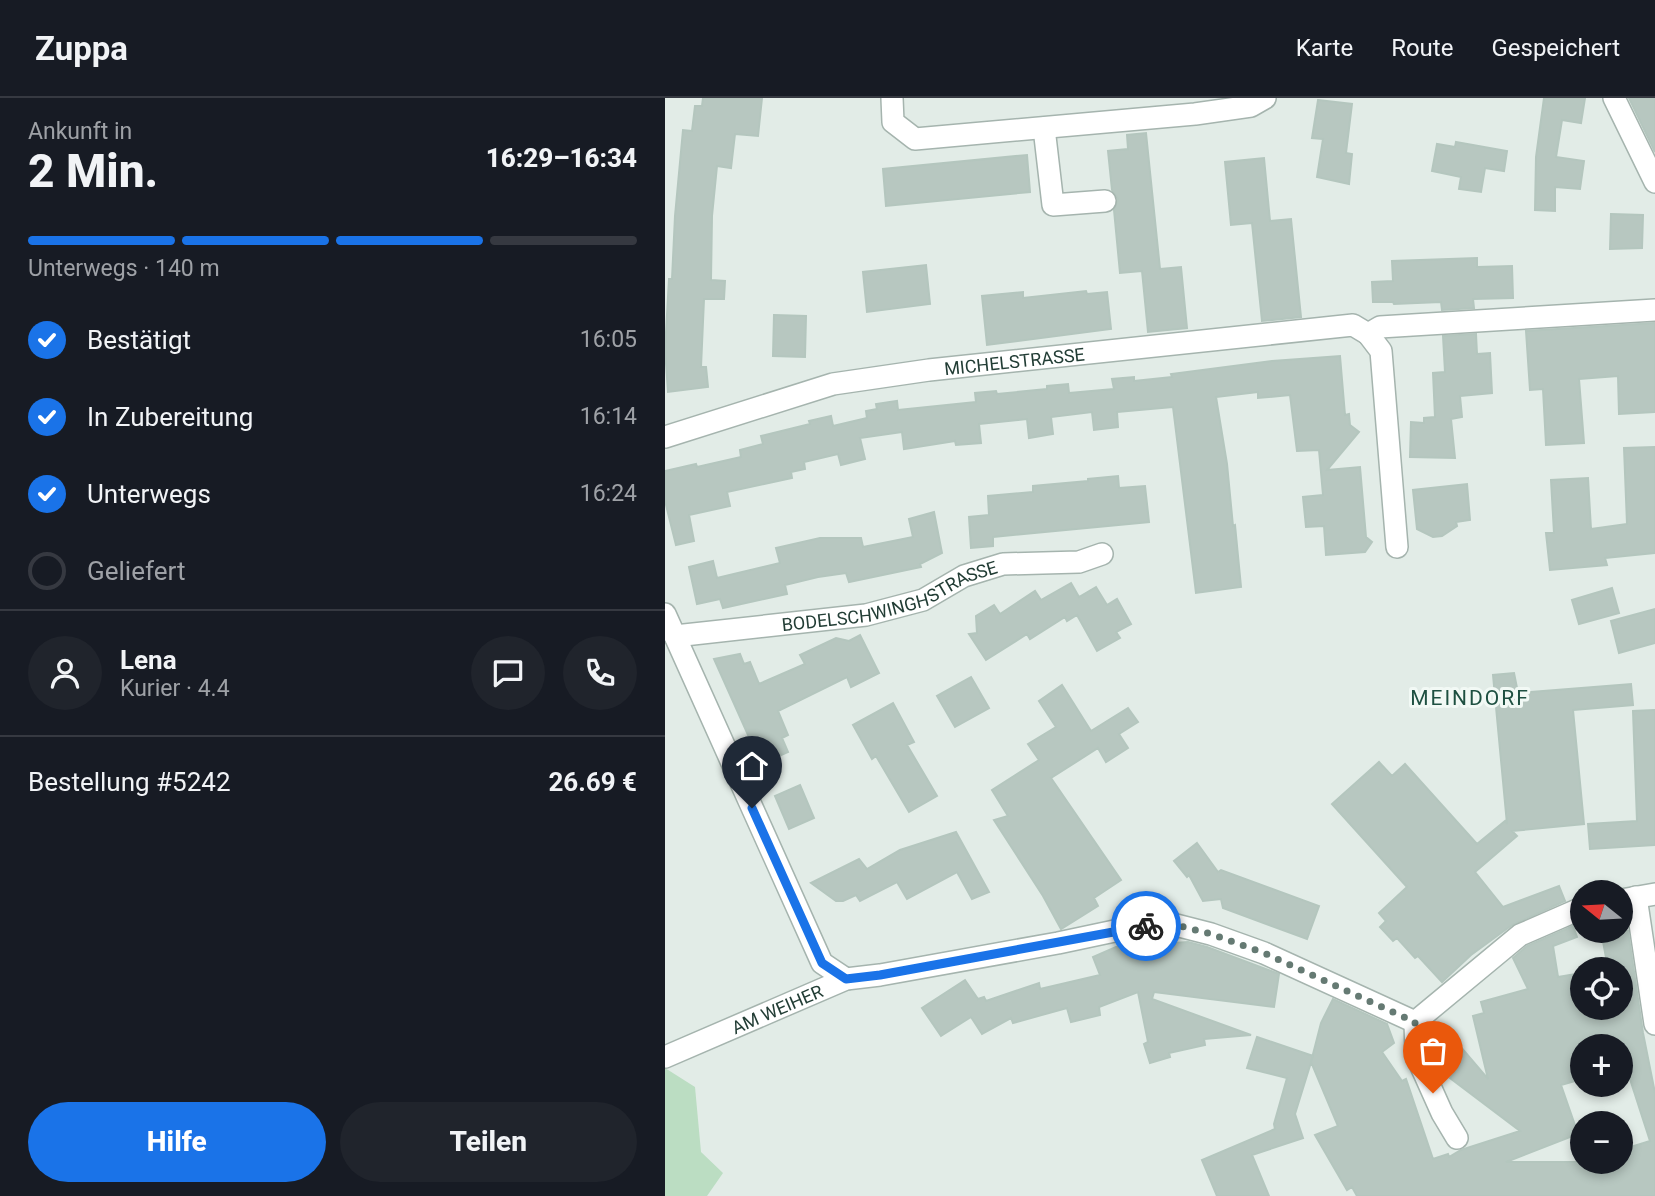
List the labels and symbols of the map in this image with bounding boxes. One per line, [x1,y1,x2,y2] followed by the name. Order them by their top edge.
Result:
[943,343,1086,379] street label: MICHELSTRASSE
[781,556,1000,635] street label: BODELSCHWINGHSTRASSE
[1410,686,1530,710] district label: MEINDORF
[722,736,782,808] pin
[1570,880,1633,943] north arrow
[1111,891,1181,961] courier
[728,980,826,1038] street label: AM WEIHER
[1403,1021,1463,1093] pin

